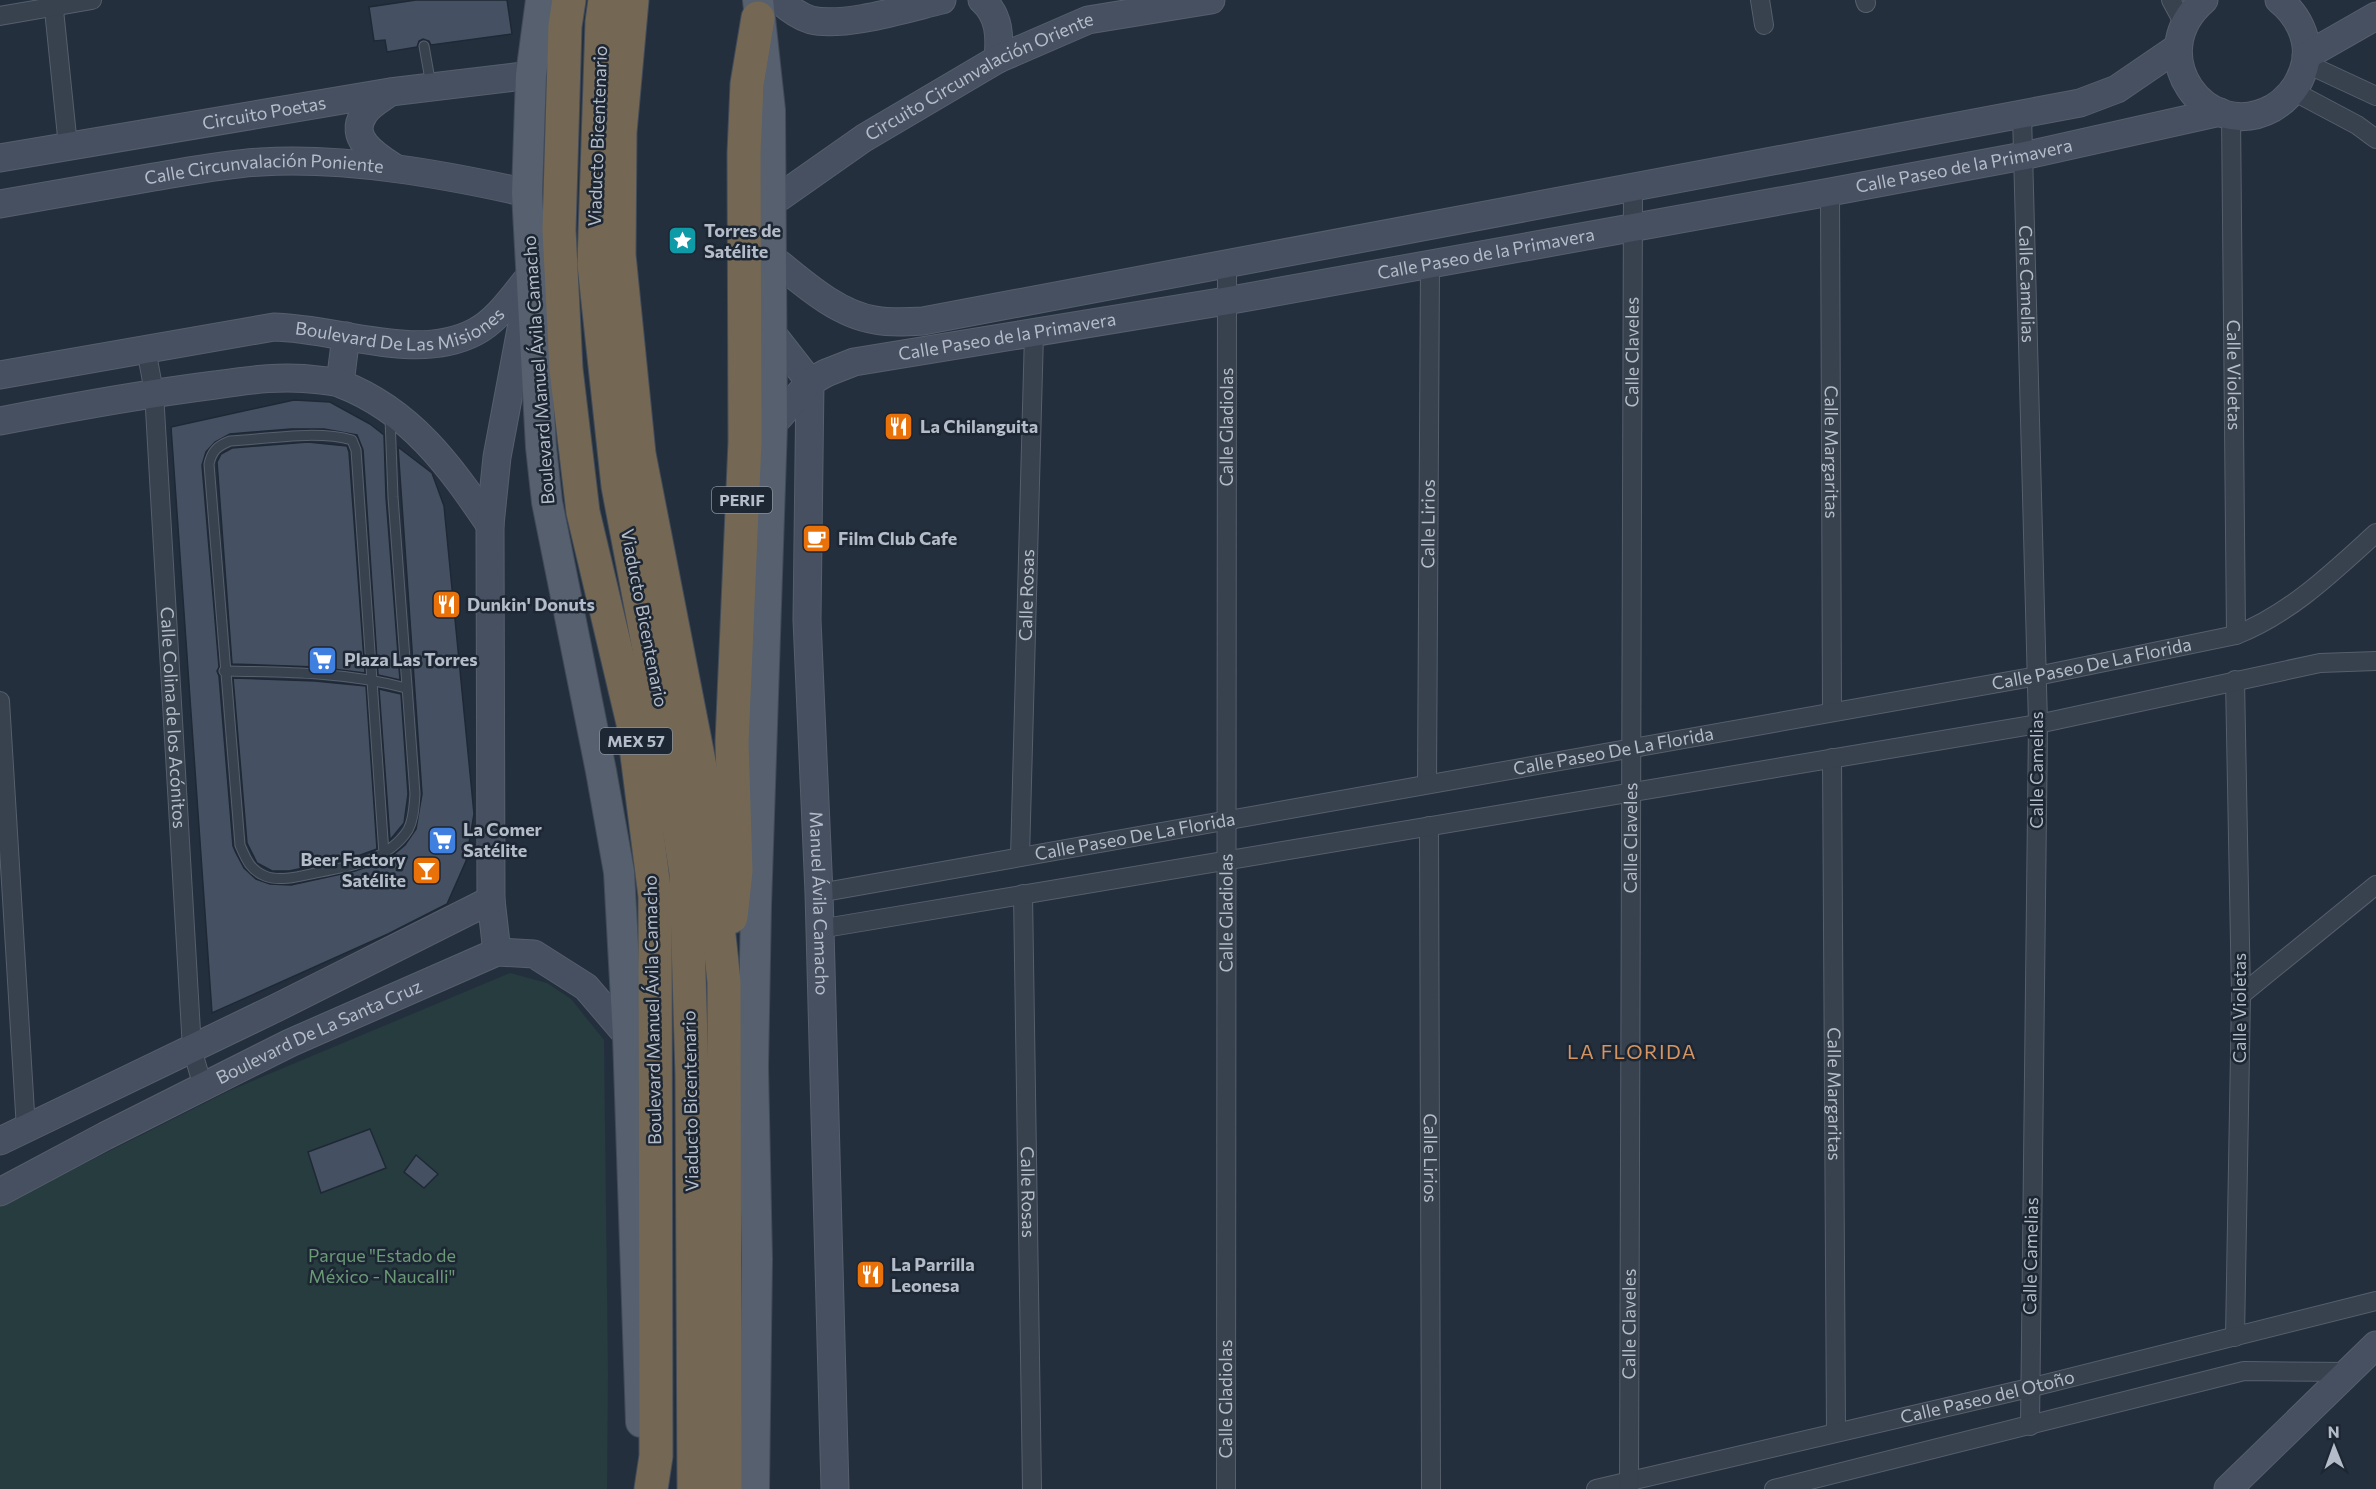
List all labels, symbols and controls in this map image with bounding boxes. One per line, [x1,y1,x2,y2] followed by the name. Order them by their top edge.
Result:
[861,7,1095,145] street label: Circuito Circunvalación Oriente
[583,45,611,227] street label: Viaducto Bicentenario
[201,91,328,134] street label: Circuito Poetas
[1854,133,2074,197] street label: Calle Paseo de la Primavera
[143,149,385,188] street label: Calle Circunvalación Poniente
[704,219,781,262] place label: Torres de Satélite
[1375,223,1596,283] street label: Calle Paseo de la Primavera
[667,225,699,257] place icon: Torres de Satélite
[2015,225,2040,343] street label: Calle Camelias
[518,235,558,505] street label: Boulevard Manuel Ávila Camacho
[1620,297,1643,407] street label: Calle Claveles
[294,302,508,355] street label: Boulevard De Las Misiones
[897,307,1117,365] street label: Calle Paseo de la Primavera
[2223,320,2246,430] street label: Calle Violetas
[1215,367,1237,487] street label: Calle Gladiolas
[1821,385,1843,519] street label: Calle Margaritas
[883,411,915,443] restaurant icon: La Chilanguita
[920,415,1038,437] place label: La Chilanguita
[1416,479,1439,569] street label: Calle Lirios
[712,487,772,513] road number: PERIF
[801,523,833,555] cafe icon: Film Club Cafe
[617,527,673,709] street label: Viaducto Bicentenario
[838,527,957,549] place label: Film Club Cafe
[1014,549,1038,641] street label: Calle Rosas
[430,589,462,621] restaurant icon: Dunkin' Donuts
[467,593,595,615] place label: Dunkin' Donuts
[156,606,191,829] street label: Calle Colina de los Acónitos
[1990,632,2193,694] street label: Calle Paseo De La Florida
[307,644,339,676] supermarket icon: Plaza Las Torres
[344,648,478,670] place label: Plaza Las Torres
[2025,711,2047,829] street label: Calle Camelias
[1511,722,1715,779] street label: Calle Paseo De La Florida
[600,728,672,754] road number: MEX 57
[1619,783,1641,893] street label: Calle Claveles
[1033,807,1237,864] street label: Calle Paseo De La Florida
[805,811,834,996] street label: Manuel Ávila Camacho
[463,818,543,861] place label: La Comer Satélite
[426,824,458,856] supermarket icon: La Comer Satélite
[300,848,406,891] place label: Beer Factory Satélite
[1214,853,1237,973] street label: Calle Gladiolas
[411,854,443,886] bar icon: Beer Factory Satélite
[639,875,665,1145] street label: Boulevard Manuel Ávila Camacho
[2228,953,2250,1063] street label: Calle Violetas
[212,974,425,1088] street label: Boulevard De La Santa Cruz
[677,1010,703,1192] street label: Viaducto Bicentenario
[1824,1027,1846,1161] street label: Calle Margaritas
[1567,1039,1697,1063] district label: LA FLORIDA
[1420,1113,1442,1203] street label: Calle Lirios
[1017,1146,1040,1238] street label: Calle Rosas
[2018,1197,2042,1315] street label: Calle Camelias
[308,1244,456,1287] park label: Parque "Estado de México - Naucalli"
[891,1253,975,1296] place label: La Parrilla Leonesa
[854,1259,886,1291] restaurant icon: La Parrilla Leonesa
[1617,1269,1640,1379] street label: Calle Claveles
[1214,1339,1236,1459] street label: Calle Gladiolas
[1898,1365,2077,1428] street label: Calle Paseo del Otoño
[2304,1417,2364,1477] north arrow
[2328,1422,2340,1441] text: N

